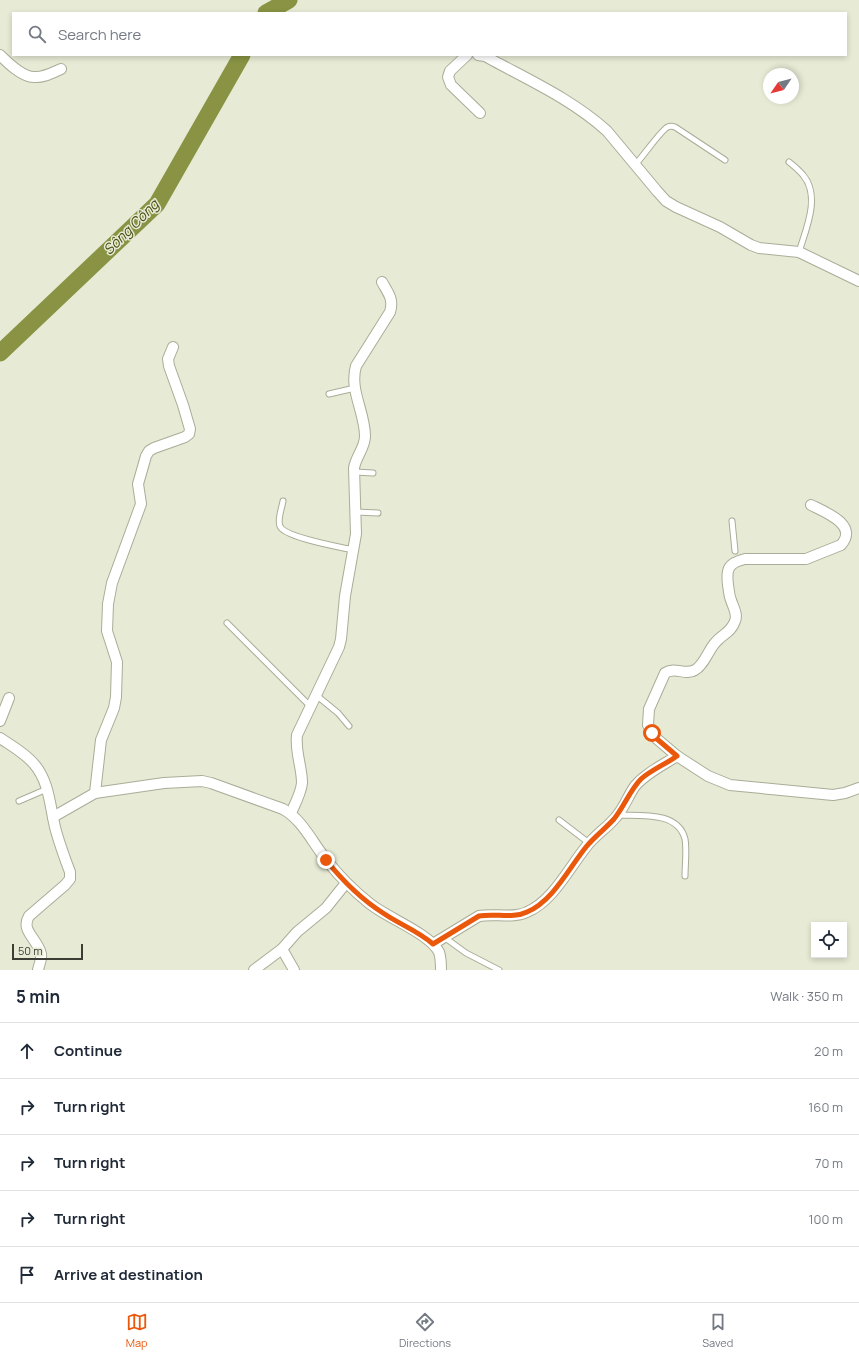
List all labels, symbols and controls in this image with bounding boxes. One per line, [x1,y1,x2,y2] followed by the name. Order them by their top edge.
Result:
[12,12,847,56] search box
[26,23,48,45] icon: search
[58,24,141,45] text: Search here
[763,68,799,104] north arrow
[99,194,164,259] water label: Sông Công
[643,724,661,742] route start
[317,851,335,869] route end
[811,922,847,958] map controls
[811,922,847,958] button: locate
[12,942,83,961] scale bar
[18,943,43,958] text: 50 m
[16,985,60,1008] text: 5 min
[770,987,843,1005] text: Walk · 350 m
[16,1040,38,1062] icon: ahead
[54,1040,122,1061] text: Continue
[814,1042,843,1060] text: 20 m
[16,1096,38,1118] icon: right
[54,1096,125,1117] text: Turn right
[808,1098,843,1116] text: 160 m
[16,1152,38,1174] icon: right
[54,1152,125,1173] text: Turn right
[815,1154,843,1172] text: 70 m
[16,1208,38,1230] icon: right
[54,1208,125,1229] text: Turn right
[808,1210,843,1228] text: 100 m
[16,1264,38,1286] icon: arrive
[54,1264,203,1285] text: Arrive at destination
[126,1311,148,1350] tab: Map
[399,1311,451,1350] tab: Directions
[702,1311,733,1350] tab: Saved

